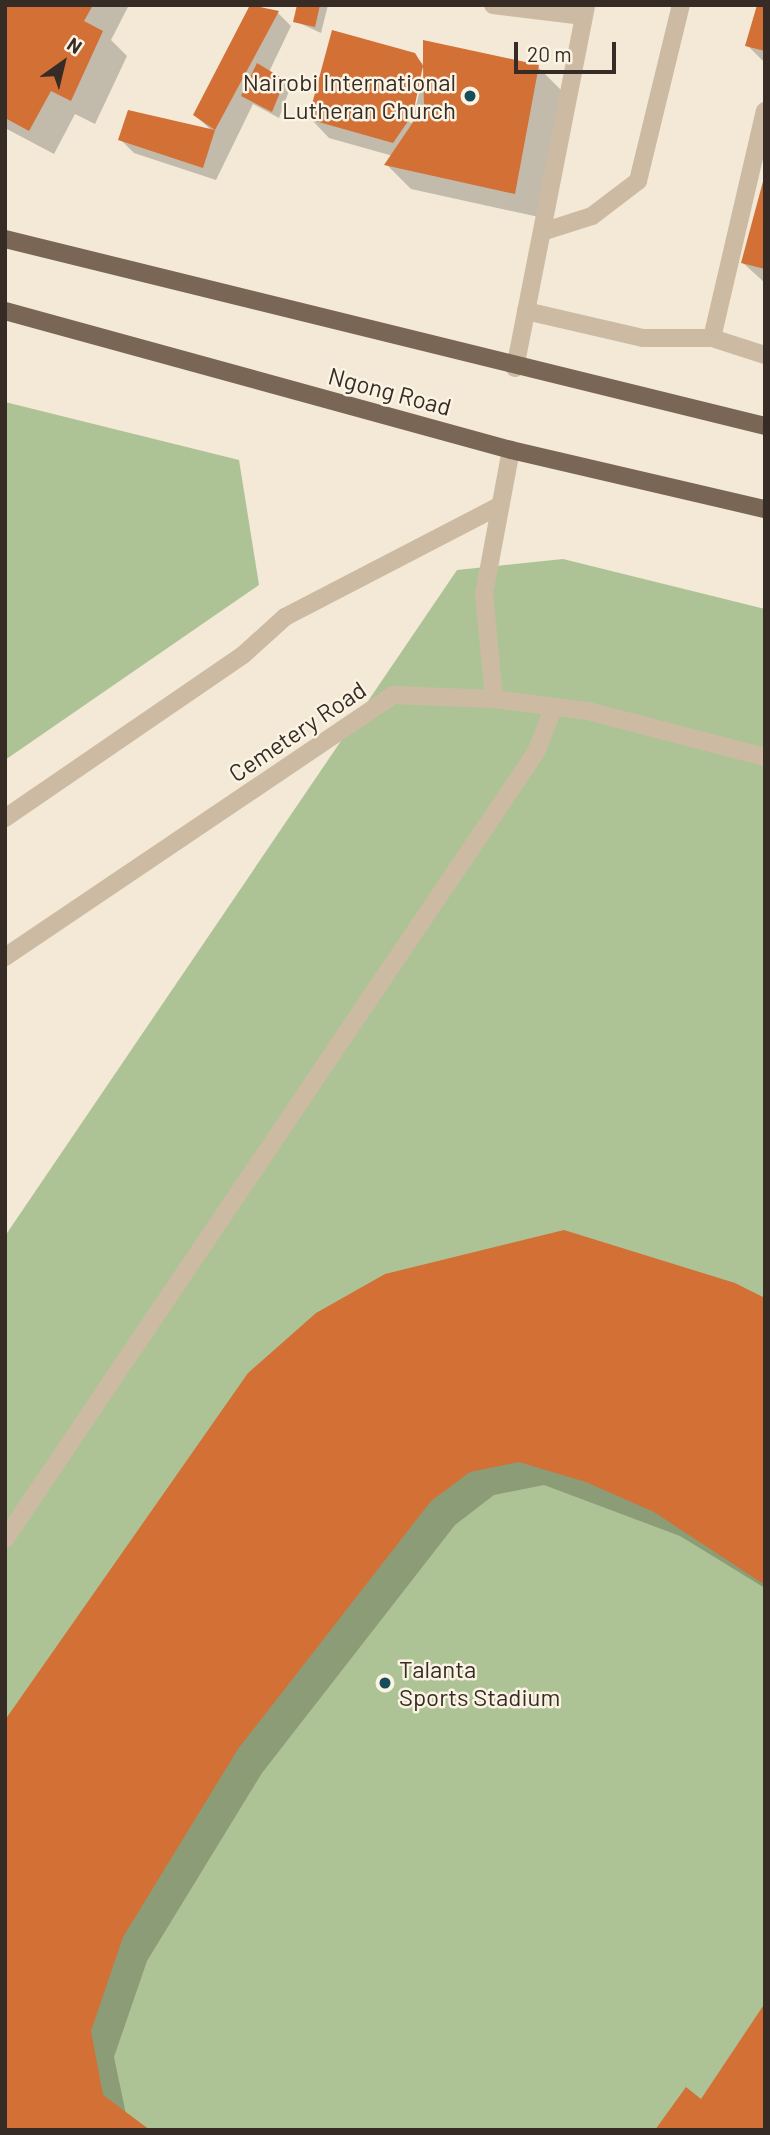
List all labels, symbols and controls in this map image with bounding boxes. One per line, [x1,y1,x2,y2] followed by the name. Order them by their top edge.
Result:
[28,28,98,98] north arrow
[518,28,620,72] scale bar
[63,32,87,58] text: N
[527,41,572,66] text: 20 m
[243,68,456,124] place label: Nairobi International Lutheran Church
[462,88,478,104] marker: Nairobi International Lutheran Church
[326,361,454,421] street label: Ngong Road
[223,675,371,787] street label: Cemetery Road
[399,1655,560,1711] place label: Talanta Sports Stadium
[377,1675,393,1691] marker: Talanta Sports Stadium

